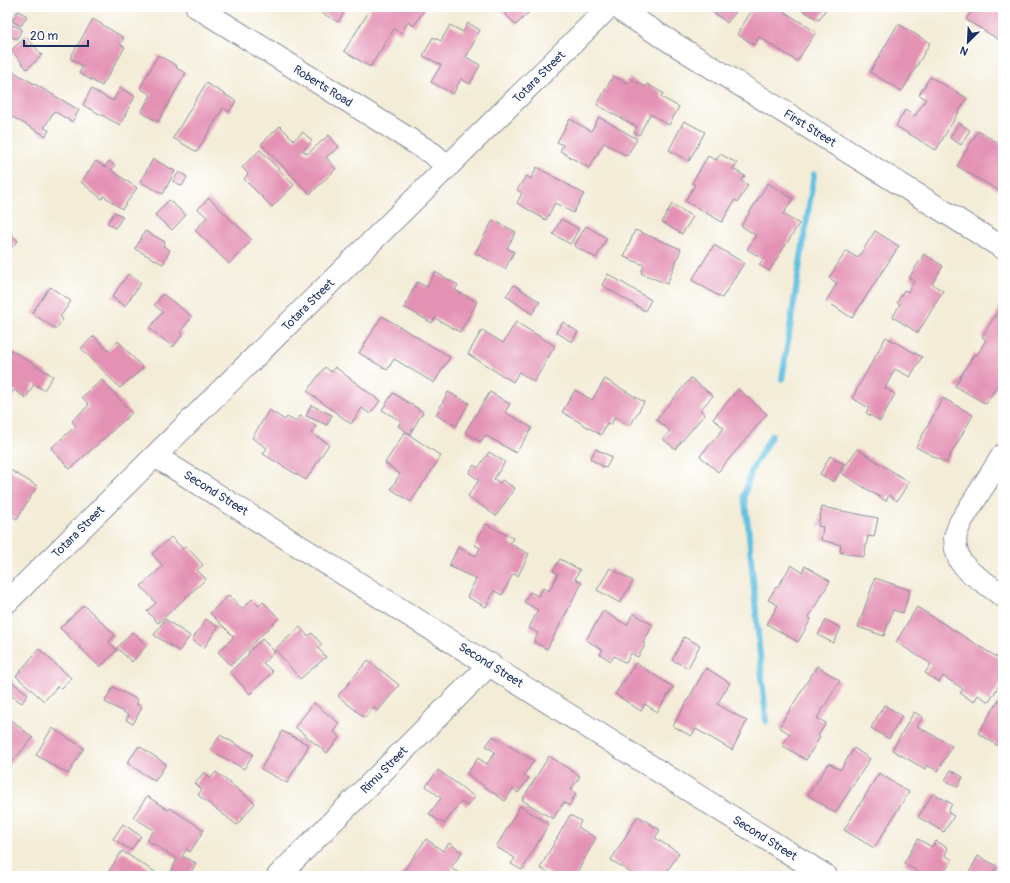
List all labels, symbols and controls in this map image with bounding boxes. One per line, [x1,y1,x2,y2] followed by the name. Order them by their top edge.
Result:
[24,22,88,48] scale bar
[948,22,988,62] north arrow
[30,29,59,44] text: 20 m
[958,43,970,58] text: N
[510,48,569,107] street label: Totara Street
[290,62,355,111] street label: Roberts Road
[781,106,839,150] street label: First Street
[279,276,338,335] street label: Totara Street
[181,468,251,519] street label: Second Street
[49,503,108,562] street label: Totara Street
[456,640,526,691] street label: Second Street
[358,743,411,797] street label: Rimu Street
[730,813,800,864] street label: Second Street

